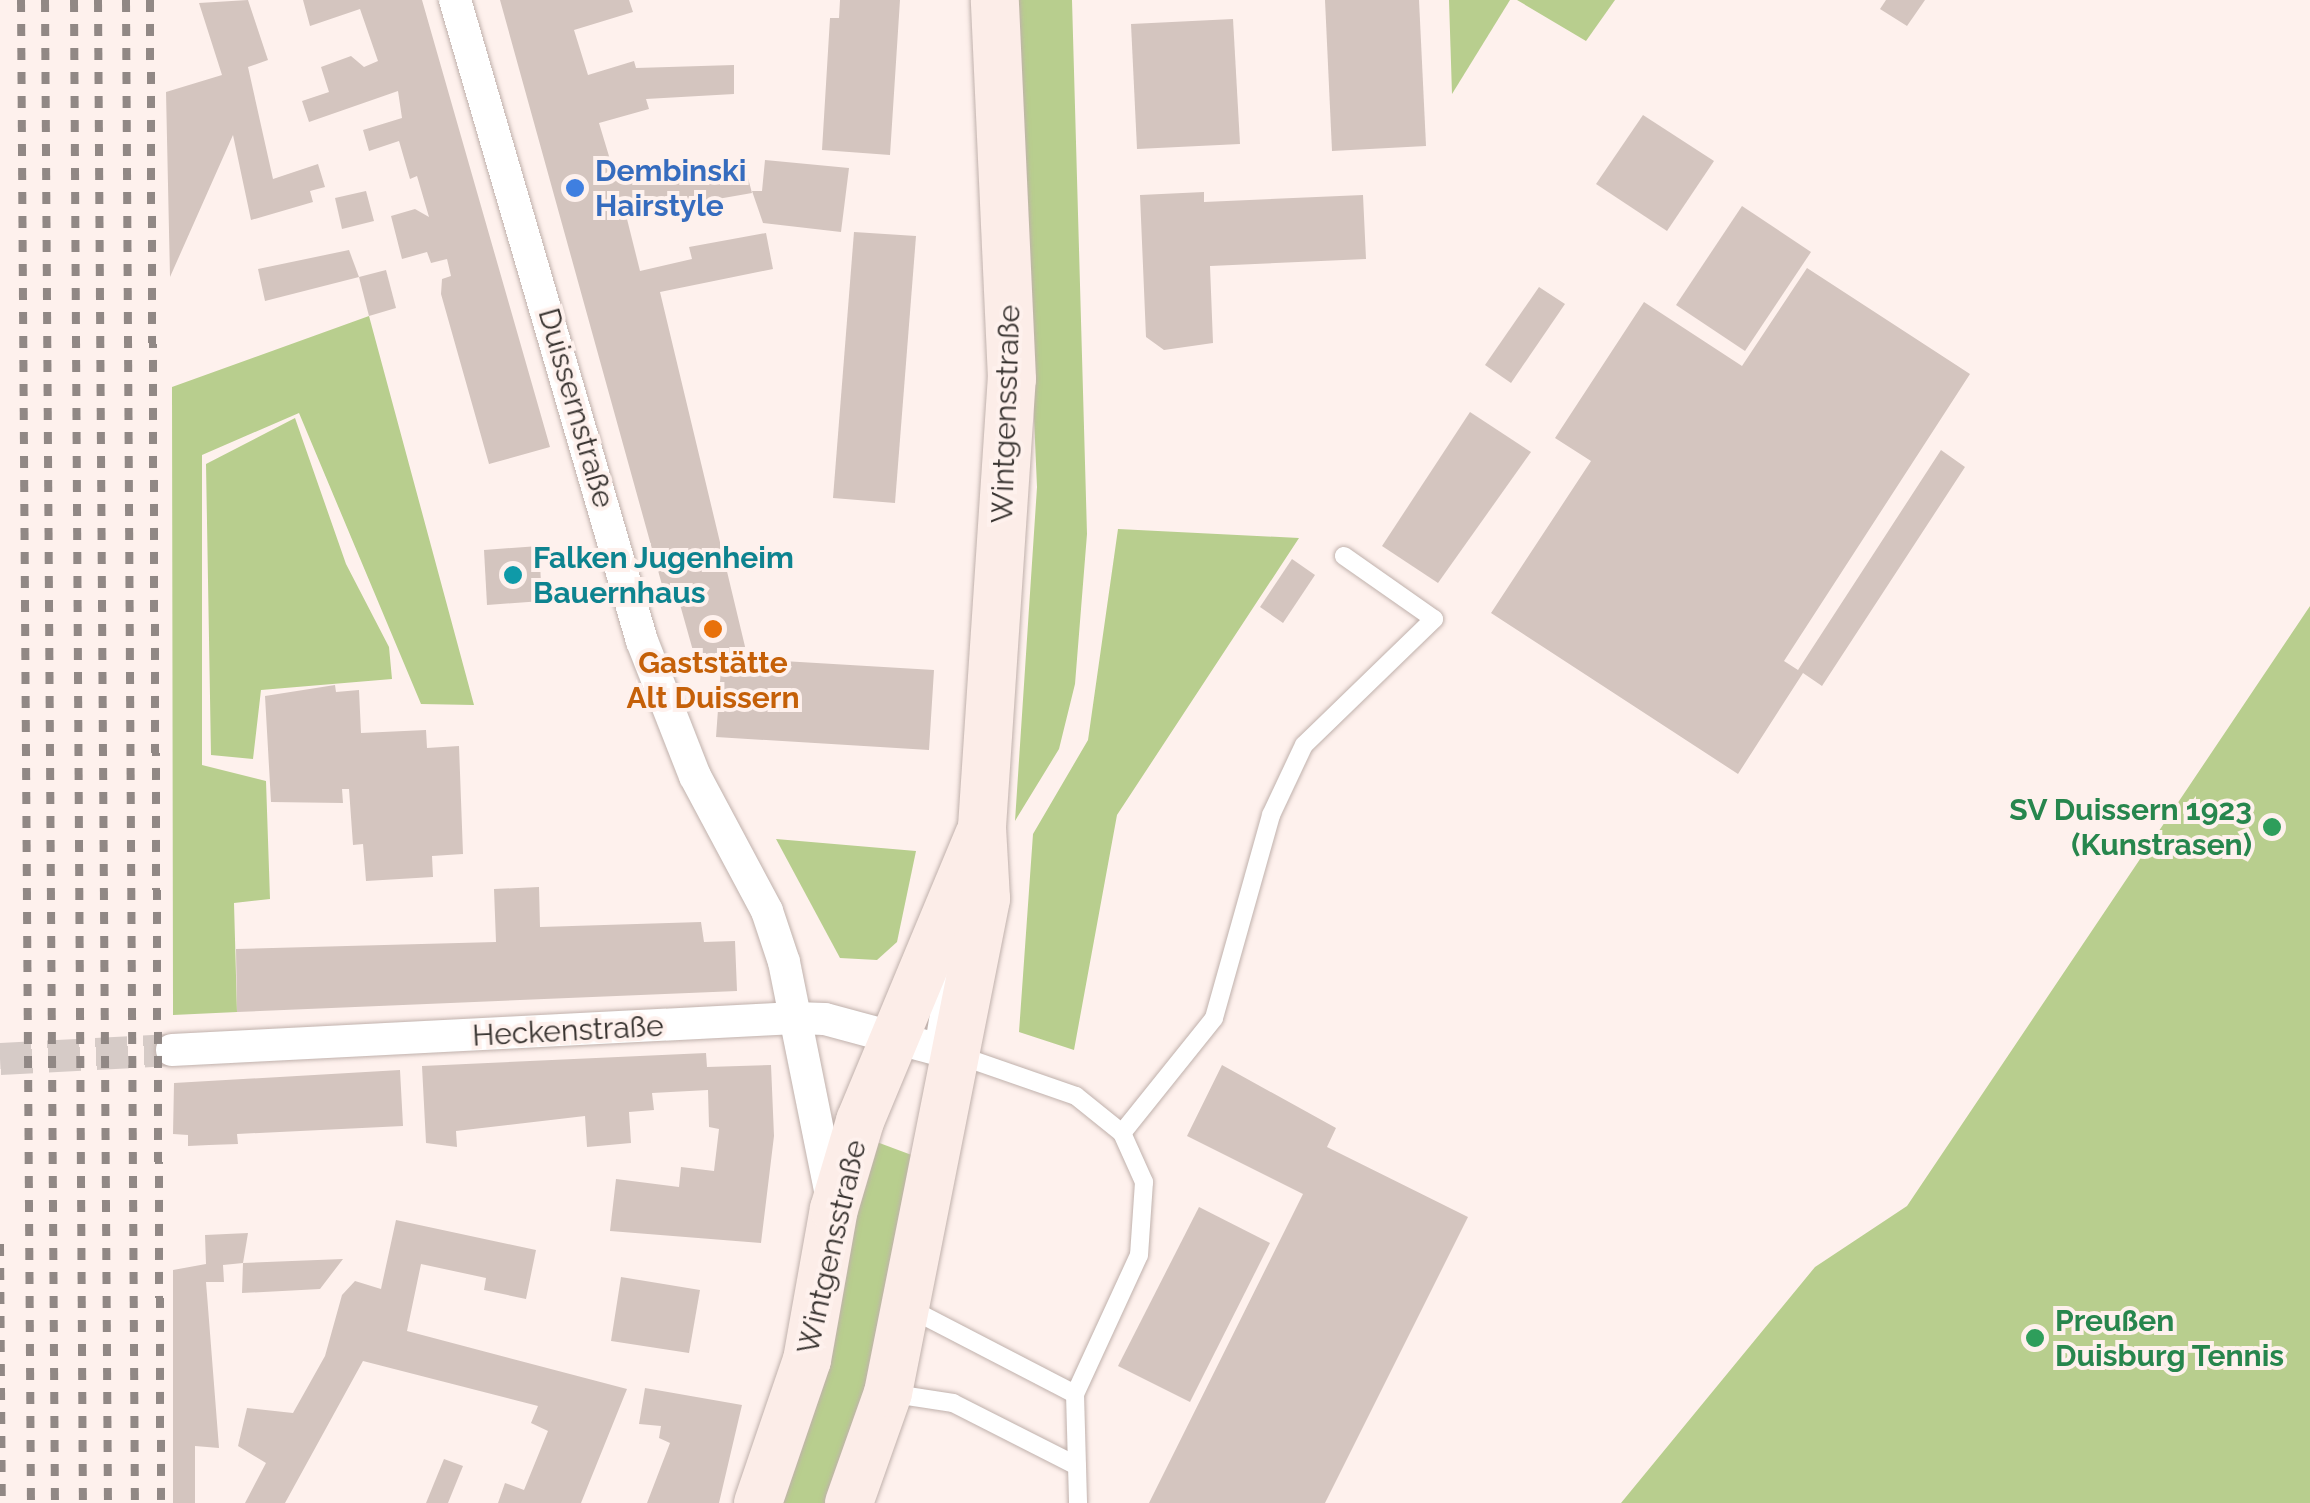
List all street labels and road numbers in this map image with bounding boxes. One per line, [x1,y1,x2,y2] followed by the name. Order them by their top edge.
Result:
[530,304,622,512] street label: Duissernstraße
[984,304,1028,524] street label: Wintgensstraße
[471,1008,665,1054] street label: Heckenstraße
[790,1136,874,1358] street label: Wintgensstraße

